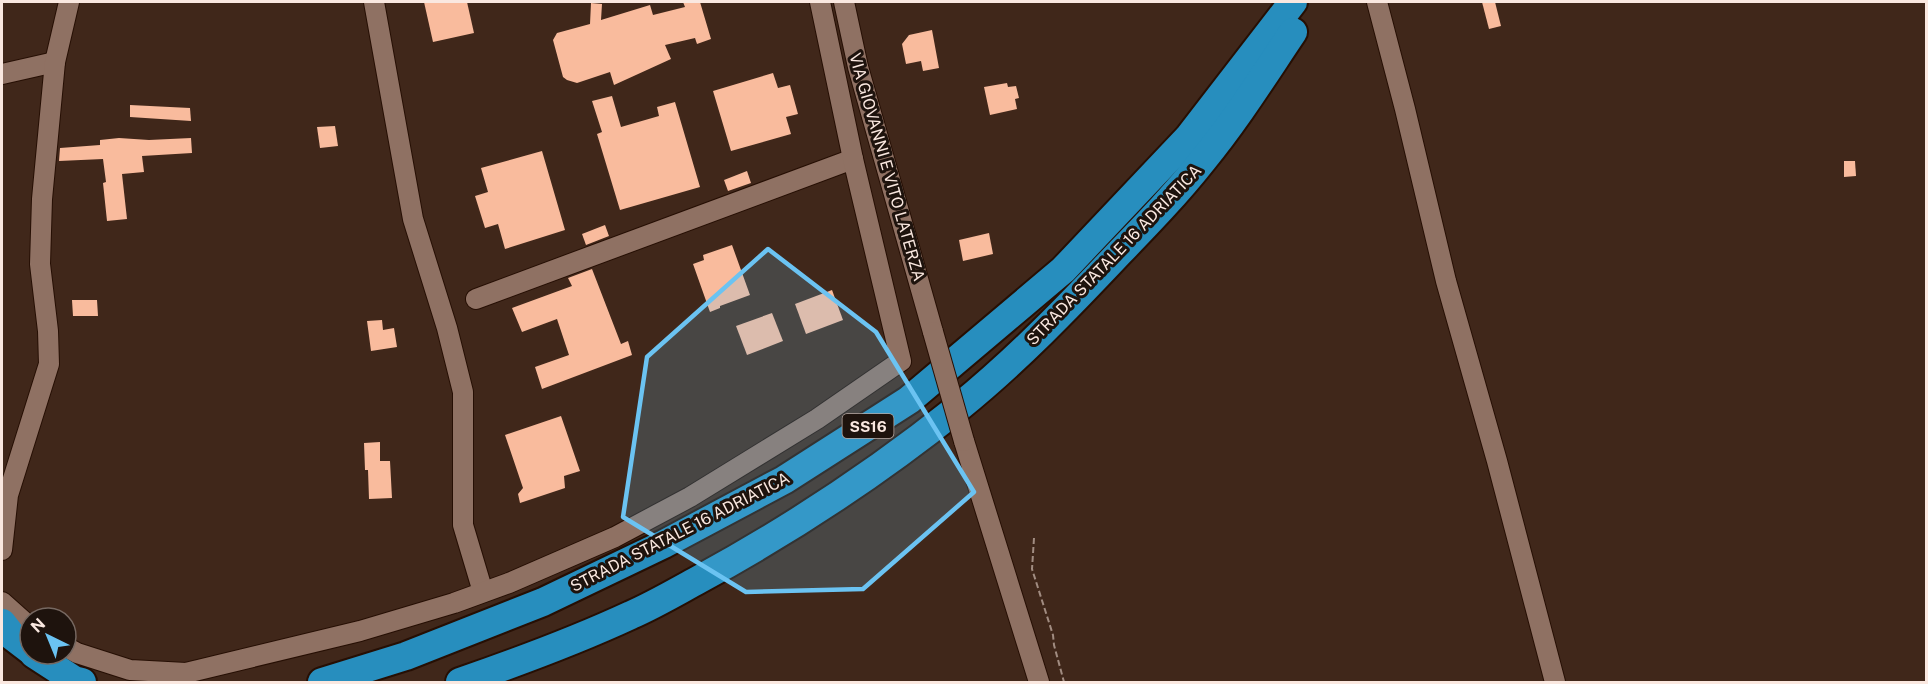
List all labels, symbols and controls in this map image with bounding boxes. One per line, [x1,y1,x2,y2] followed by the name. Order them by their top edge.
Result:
[845,51,929,283] street label: VIA GIOVANNI E VITO LATERZA
[1023,161,1205,349] street label: STRADA STATALE 16 ADRIATICA
[842,414,894,438] road number: SS16
[567,468,793,596] street label: STRADA STATALE 16 ADRIATICA
[18,606,78,666] north arrow
[27,614,49,637] text: N

